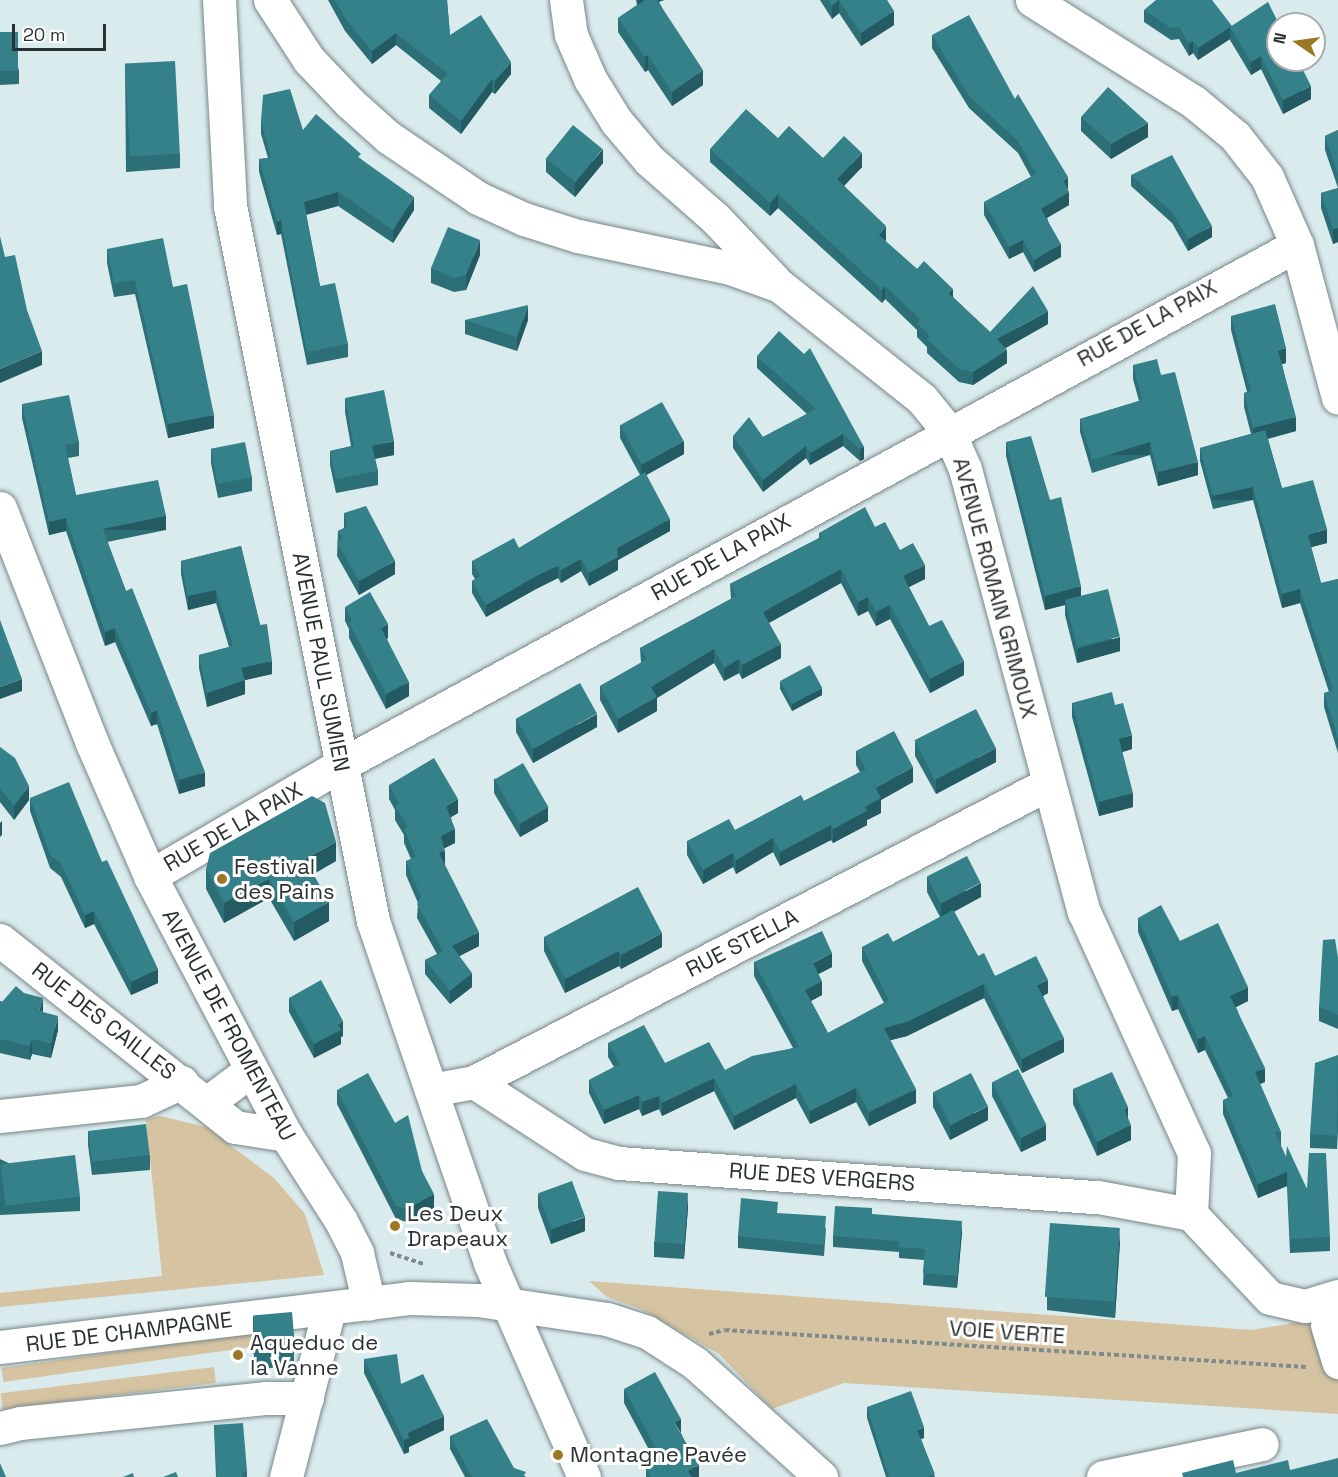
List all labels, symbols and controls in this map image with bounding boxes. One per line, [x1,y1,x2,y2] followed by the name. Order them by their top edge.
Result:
[15,12,110,50] scale bar
[1266,12,1326,72] north arrow
[23,23,66,46] text: 20 m
[1268,31,1291,46] text: N
[1072,274,1222,372] street label: RUE DE LA PAIX
[947,455,1043,721] street label: AVENUE ROMAIN GRIMOUX
[646,508,796,606] street label: RUE DE LA PAIX
[287,550,355,774] street label: AVENUE PAUL SUMIEN
[159,777,307,877] street label: RUE DE LA PAIX
[234,853,335,904] place label: Festival des Pains
[215,872,229,886] marker: Festival des Pains
[681,903,803,983] street label: RUE STELLA
[157,905,301,1145] street label: AVENUE DE FROMENTEAU
[27,956,181,1086] street label: RUE DES CAILLES
[728,1157,916,1197] street label: RUE DES VERGERS
[407,1200,508,1252] place label: Les Deux Drapeaux
[388,1219,402,1233] marker: Les Deux Drapeaux
[24,1306,234,1358] street label: RUE DE CHAMPAGNE
[948,1315,1066,1349] street label: VOIE VERTE
[250,1329,378,1380] place label: Aqueduc de la Vanne
[231,1348,245,1362] marker: Aqueduc de la Vanne
[570,1442,747,1468] place label: Montagne Pavée
[551,1448,565,1462] marker: Montagne Pavée

